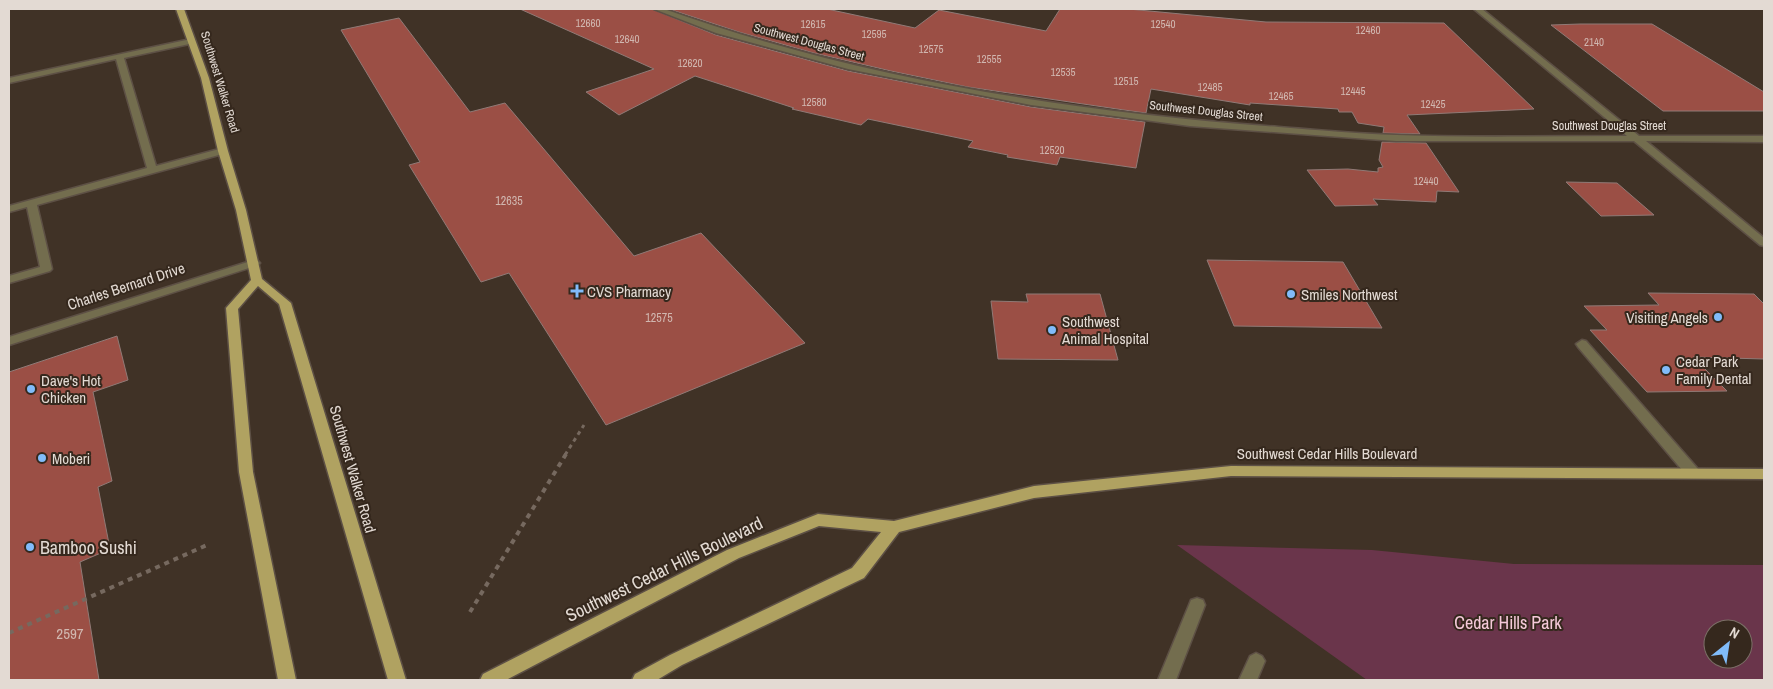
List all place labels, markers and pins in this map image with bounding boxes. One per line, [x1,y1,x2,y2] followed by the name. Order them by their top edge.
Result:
[587,281,672,302] place label: CVS Pharmacy
[1301,284,1398,305] place label: Smiles Northwest
[571,285,583,297] marker: CVS Pharmacy
[1285,288,1297,300] marker: Smiles Northwest
[1626,307,1708,328] place label: Visiting Angels
[1061,311,1149,349] place label: Southwest Animal Hospital
[1712,311,1724,323] marker: Visiting Angels
[1046,324,1058,336] marker: Southwest Animal Hospital
[1676,351,1751,389] place label: Cedar Park Family Dental
[1660,364,1672,376] marker: Cedar Park Family Dental
[41,370,101,408] place label: Dave's Hot Chicken
[25,383,37,395] marker: Dave's Hot Chicken
[52,448,90,469] place label: Moberi
[36,452,48,464] marker: Moberi
[40,535,137,560] place label: Bamboo Sushi
[24,541,36,553] marker: Bamboo Sushi

